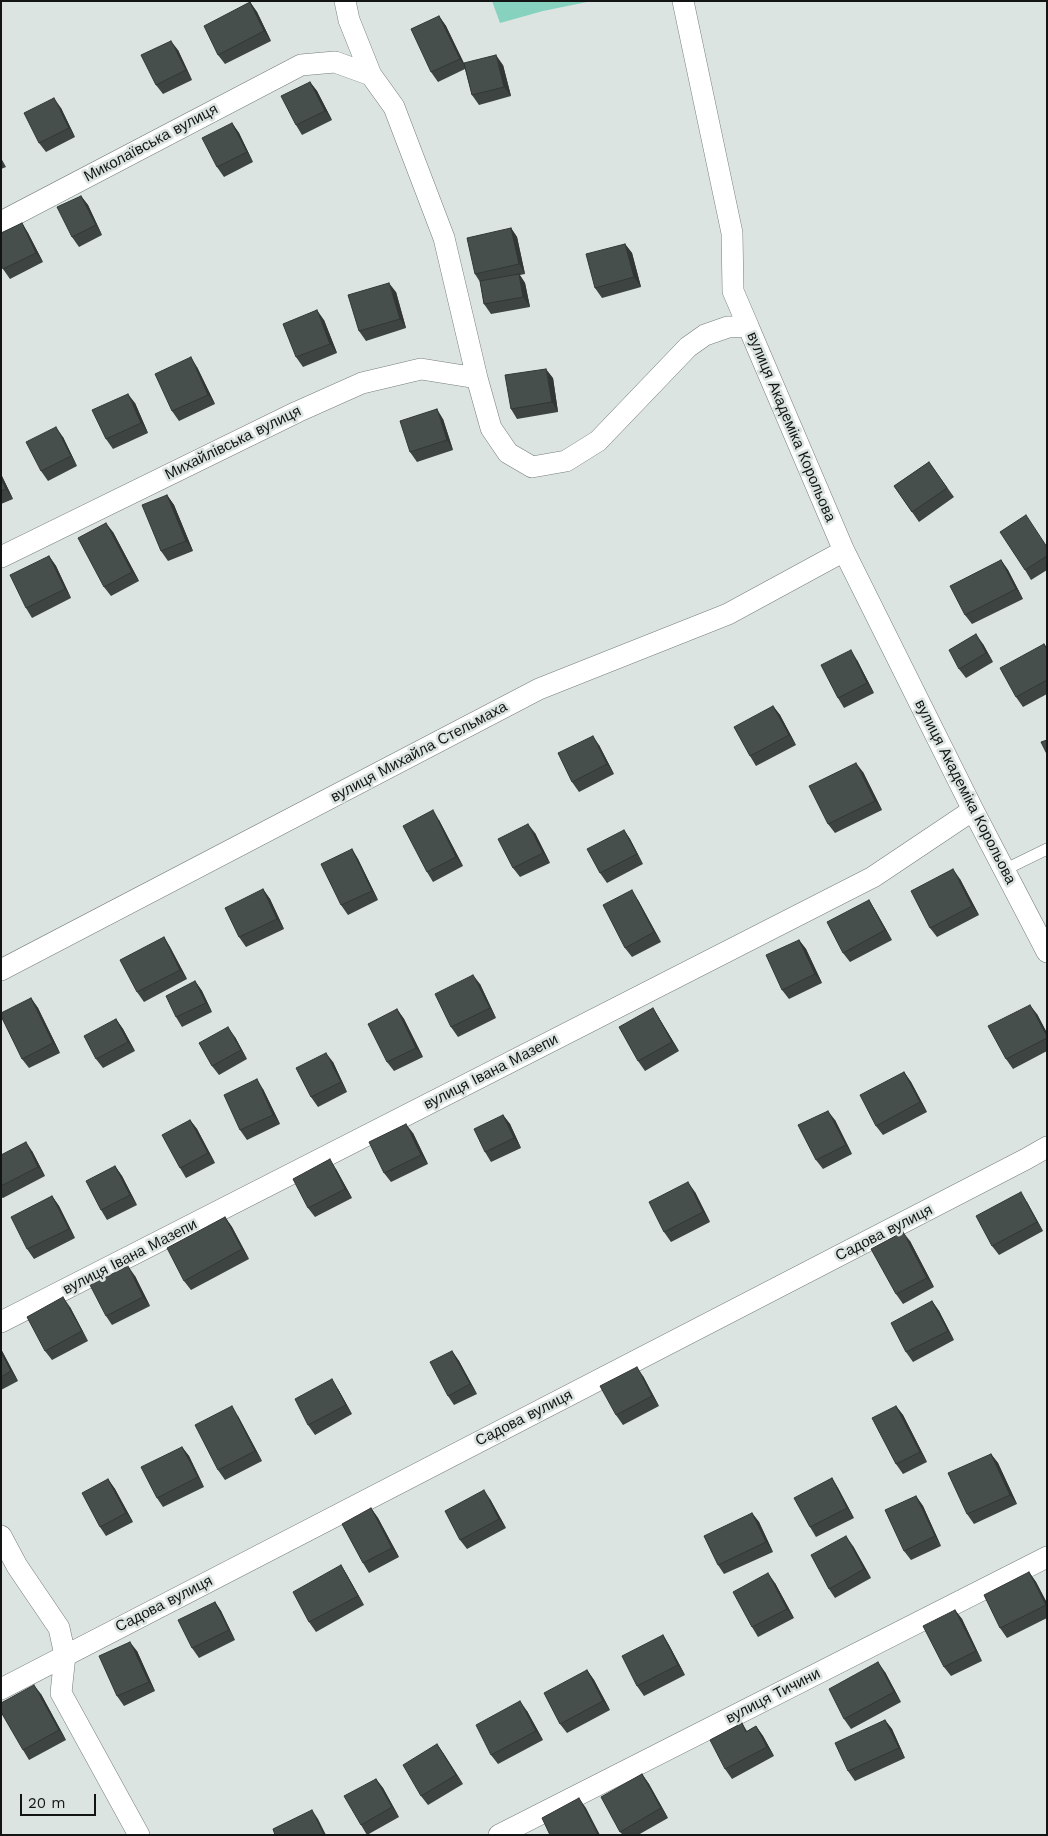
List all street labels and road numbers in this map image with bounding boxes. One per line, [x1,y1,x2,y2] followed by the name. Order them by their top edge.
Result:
[81,100,221,186] street label: Миколаївська вулиця
[743,329,839,525] street label: вулиця Академіка Корольова
[162,402,304,484] street label: Михайлівська вулиця
[911,697,1019,887] street label: вулиця Академіка Корольова
[328,698,510,806] street label: вулиця Михайла Стельмаха
[421,1030,561,1114] street label: вулиця Івана Мазепи
[833,1201,935,1265] street label: Садова вулиця
[60,1215,200,1299] street label: вулиця Івана Мазепи
[473,1386,575,1450] street label: Садова вулиця
[113,1572,215,1636] street label: Садова вулиця
[723,1664,823,1728] street label: вулиця Тичини

